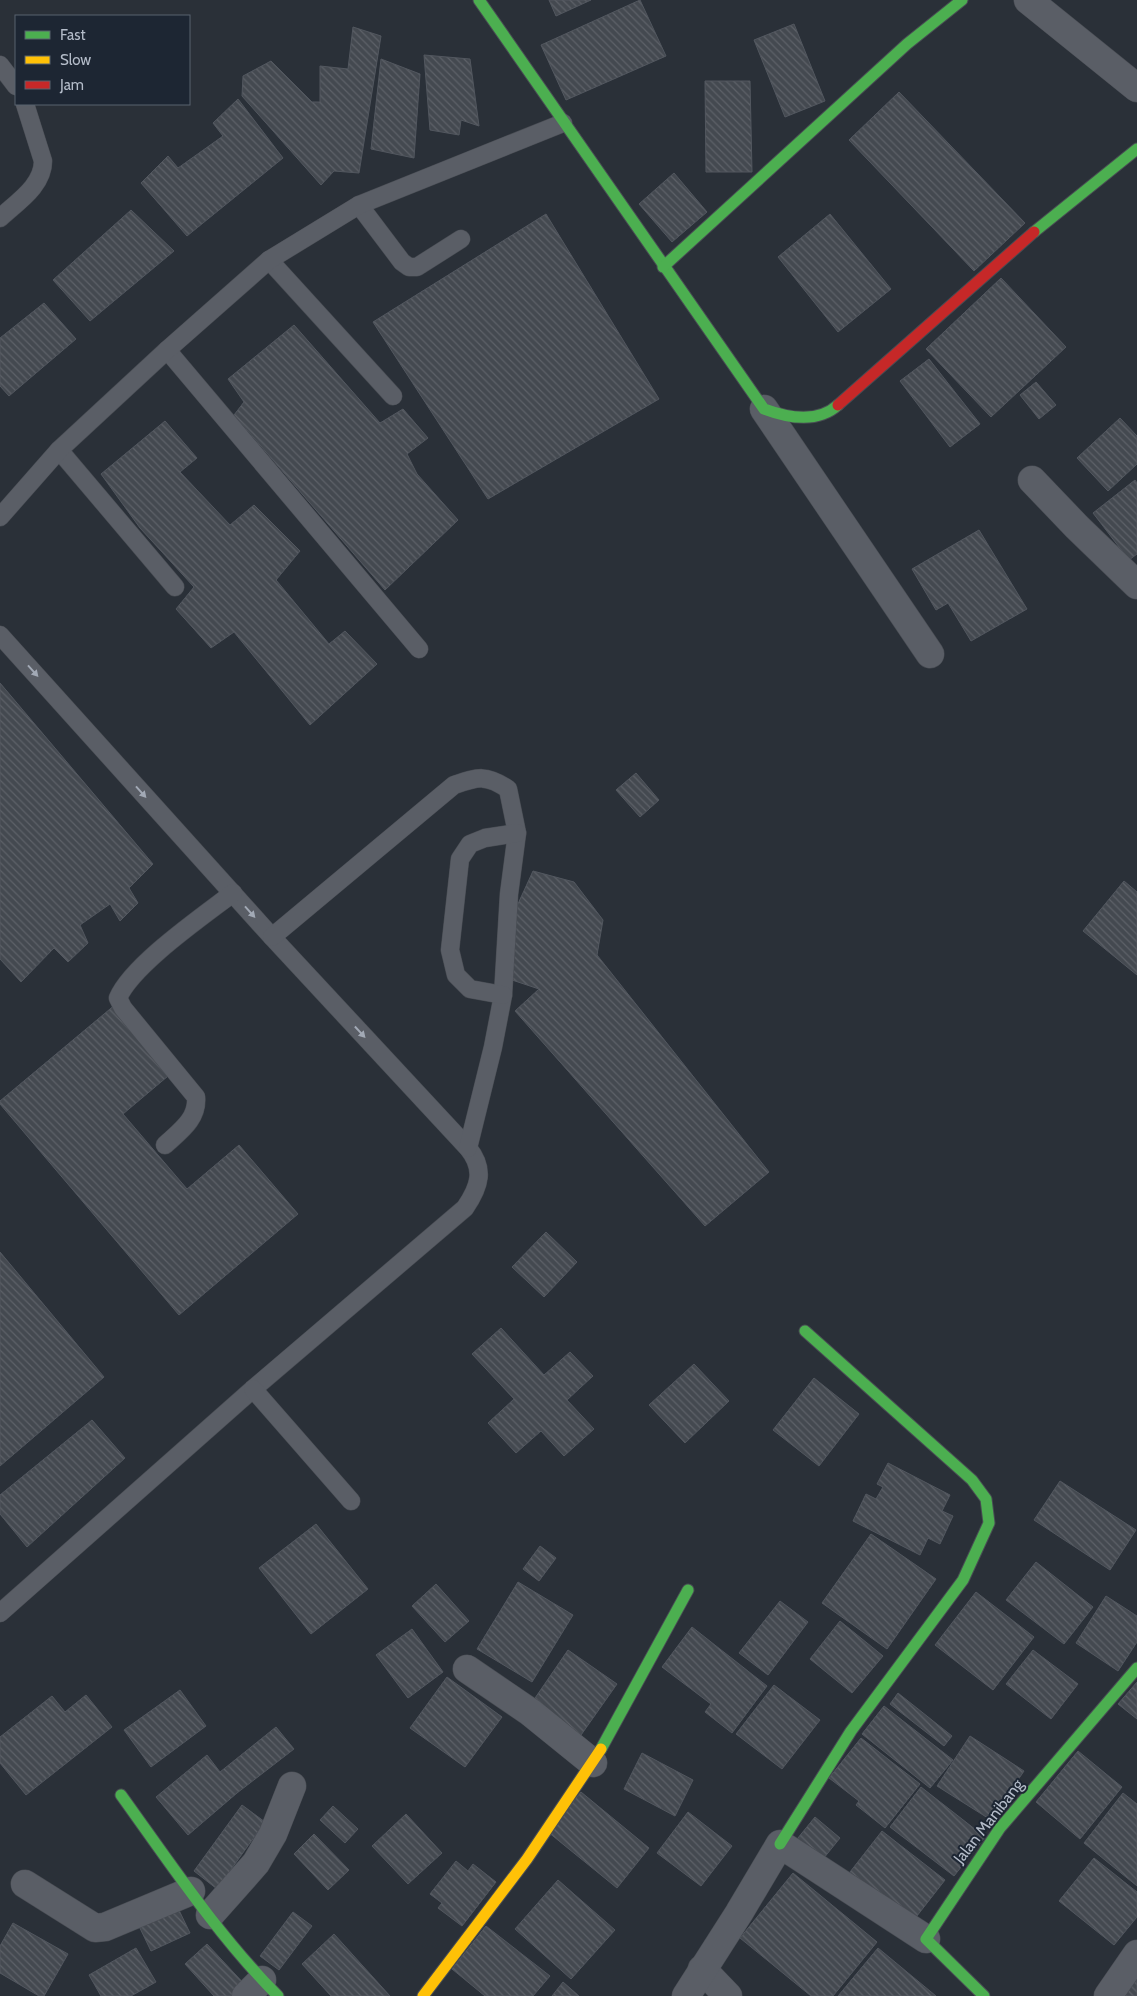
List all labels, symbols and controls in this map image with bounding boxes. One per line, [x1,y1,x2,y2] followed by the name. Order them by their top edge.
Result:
[15,15,190,105] legend
[60,26,85,44] text: Fast
[60,51,91,69] text: Slow
[59,76,84,94] text: Jam
[27,664,38,677] one-way arrow
[135,785,147,797] one-way arrow
[244,906,256,918] one-way arrow
[354,1025,366,1037] one-way arrow
[949,1774,1028,1868] street label: Jalan Manibang

